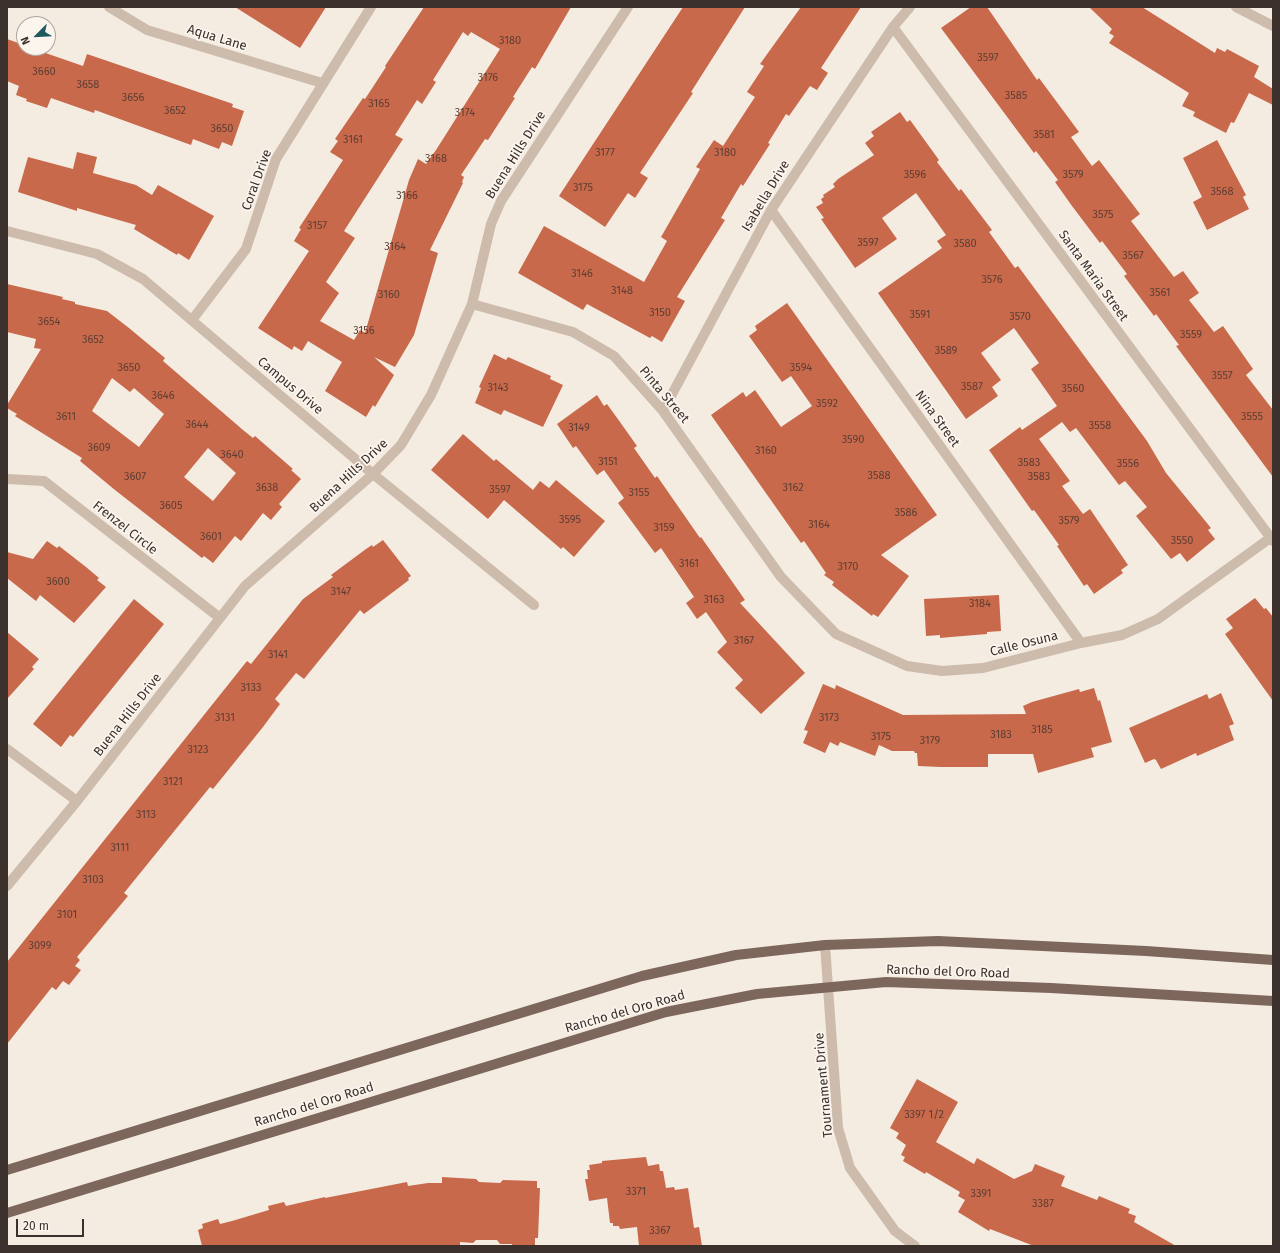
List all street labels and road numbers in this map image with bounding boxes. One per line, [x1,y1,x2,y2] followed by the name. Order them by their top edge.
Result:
[185,22,249,54] street label: Aqua Lane
[483,108,549,202] street label: Buena Hills Drive
[239,147,275,213] street label: Coral Drive
[739,158,793,234] street label: Isabella Drive
[1055,228,1131,324] street label: Santa Maria Street
[254,354,326,418] street label: Campus Drive
[636,363,692,427] street label: Pinta Street
[911,388,963,450] street label: Nina Street
[307,436,391,516] street label: Buena Hills Drive
[90,498,160,558] street label: Frenzel Circle
[988,628,1060,660] street label: Calle Osuna
[91,670,165,760] street label: Buena Hills Drive
[886,962,1010,982] street label: Rancho del Oro Road
[563,987,687,1037] street label: Rancho del Oro Road
[812,1032,836,1138] street label: Tournament Drive
[252,1079,376,1131] street label: Rancho del Oro Road

